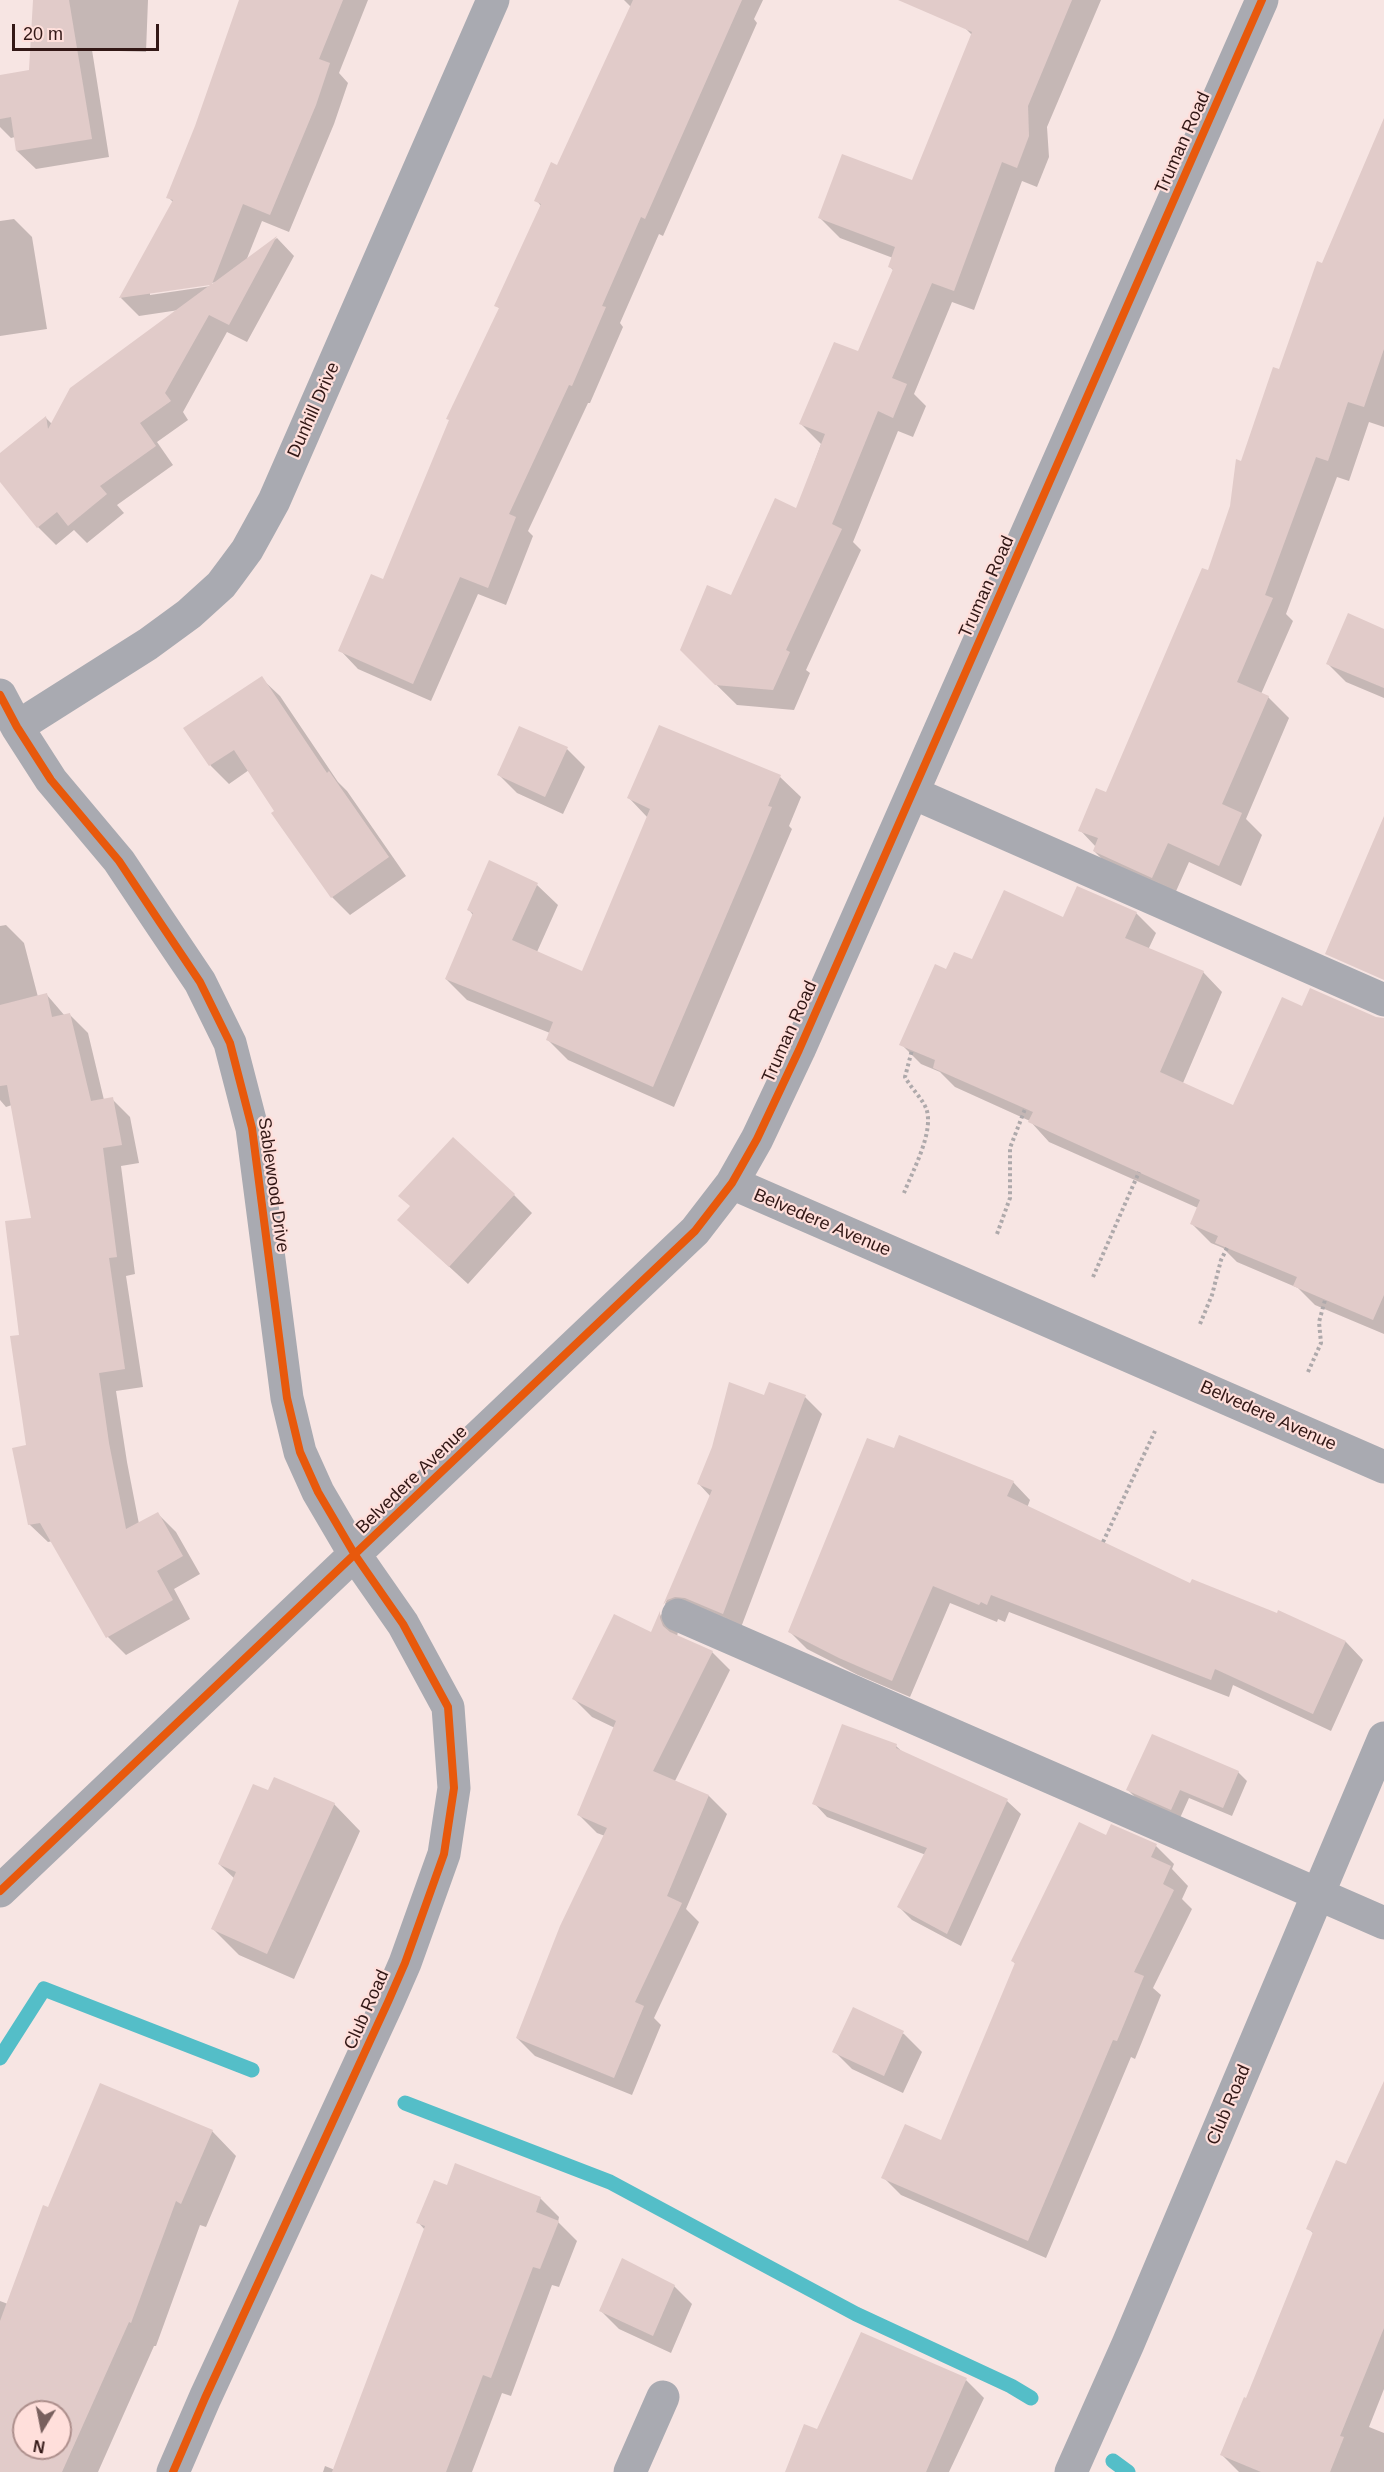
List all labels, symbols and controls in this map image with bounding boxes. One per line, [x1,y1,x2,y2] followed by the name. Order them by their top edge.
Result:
[15,12,162,50] scale bar
[23,24,63,44] text: 20 m
[1151,89,1215,197] street label: Truman Road
[283,359,345,461] street label: Dunhill Drive
[955,533,1019,641] street label: Truman Road
[758,978,822,1086] street label: Truman Road
[253,1116,293,1254] street label: Sablewood Drive
[750,1184,894,1262] street label: Belvedere Avenue
[1197,1376,1339,1456] street label: Belvedere Avenue
[352,1421,472,1539] street label: Belvedere Avenue
[340,1967,394,2053] street label: Club Road
[1202,2062,1256,2148] street label: Club Road
[12,2400,72,2460] north arrow
[32,2437,46,2456] text: N

